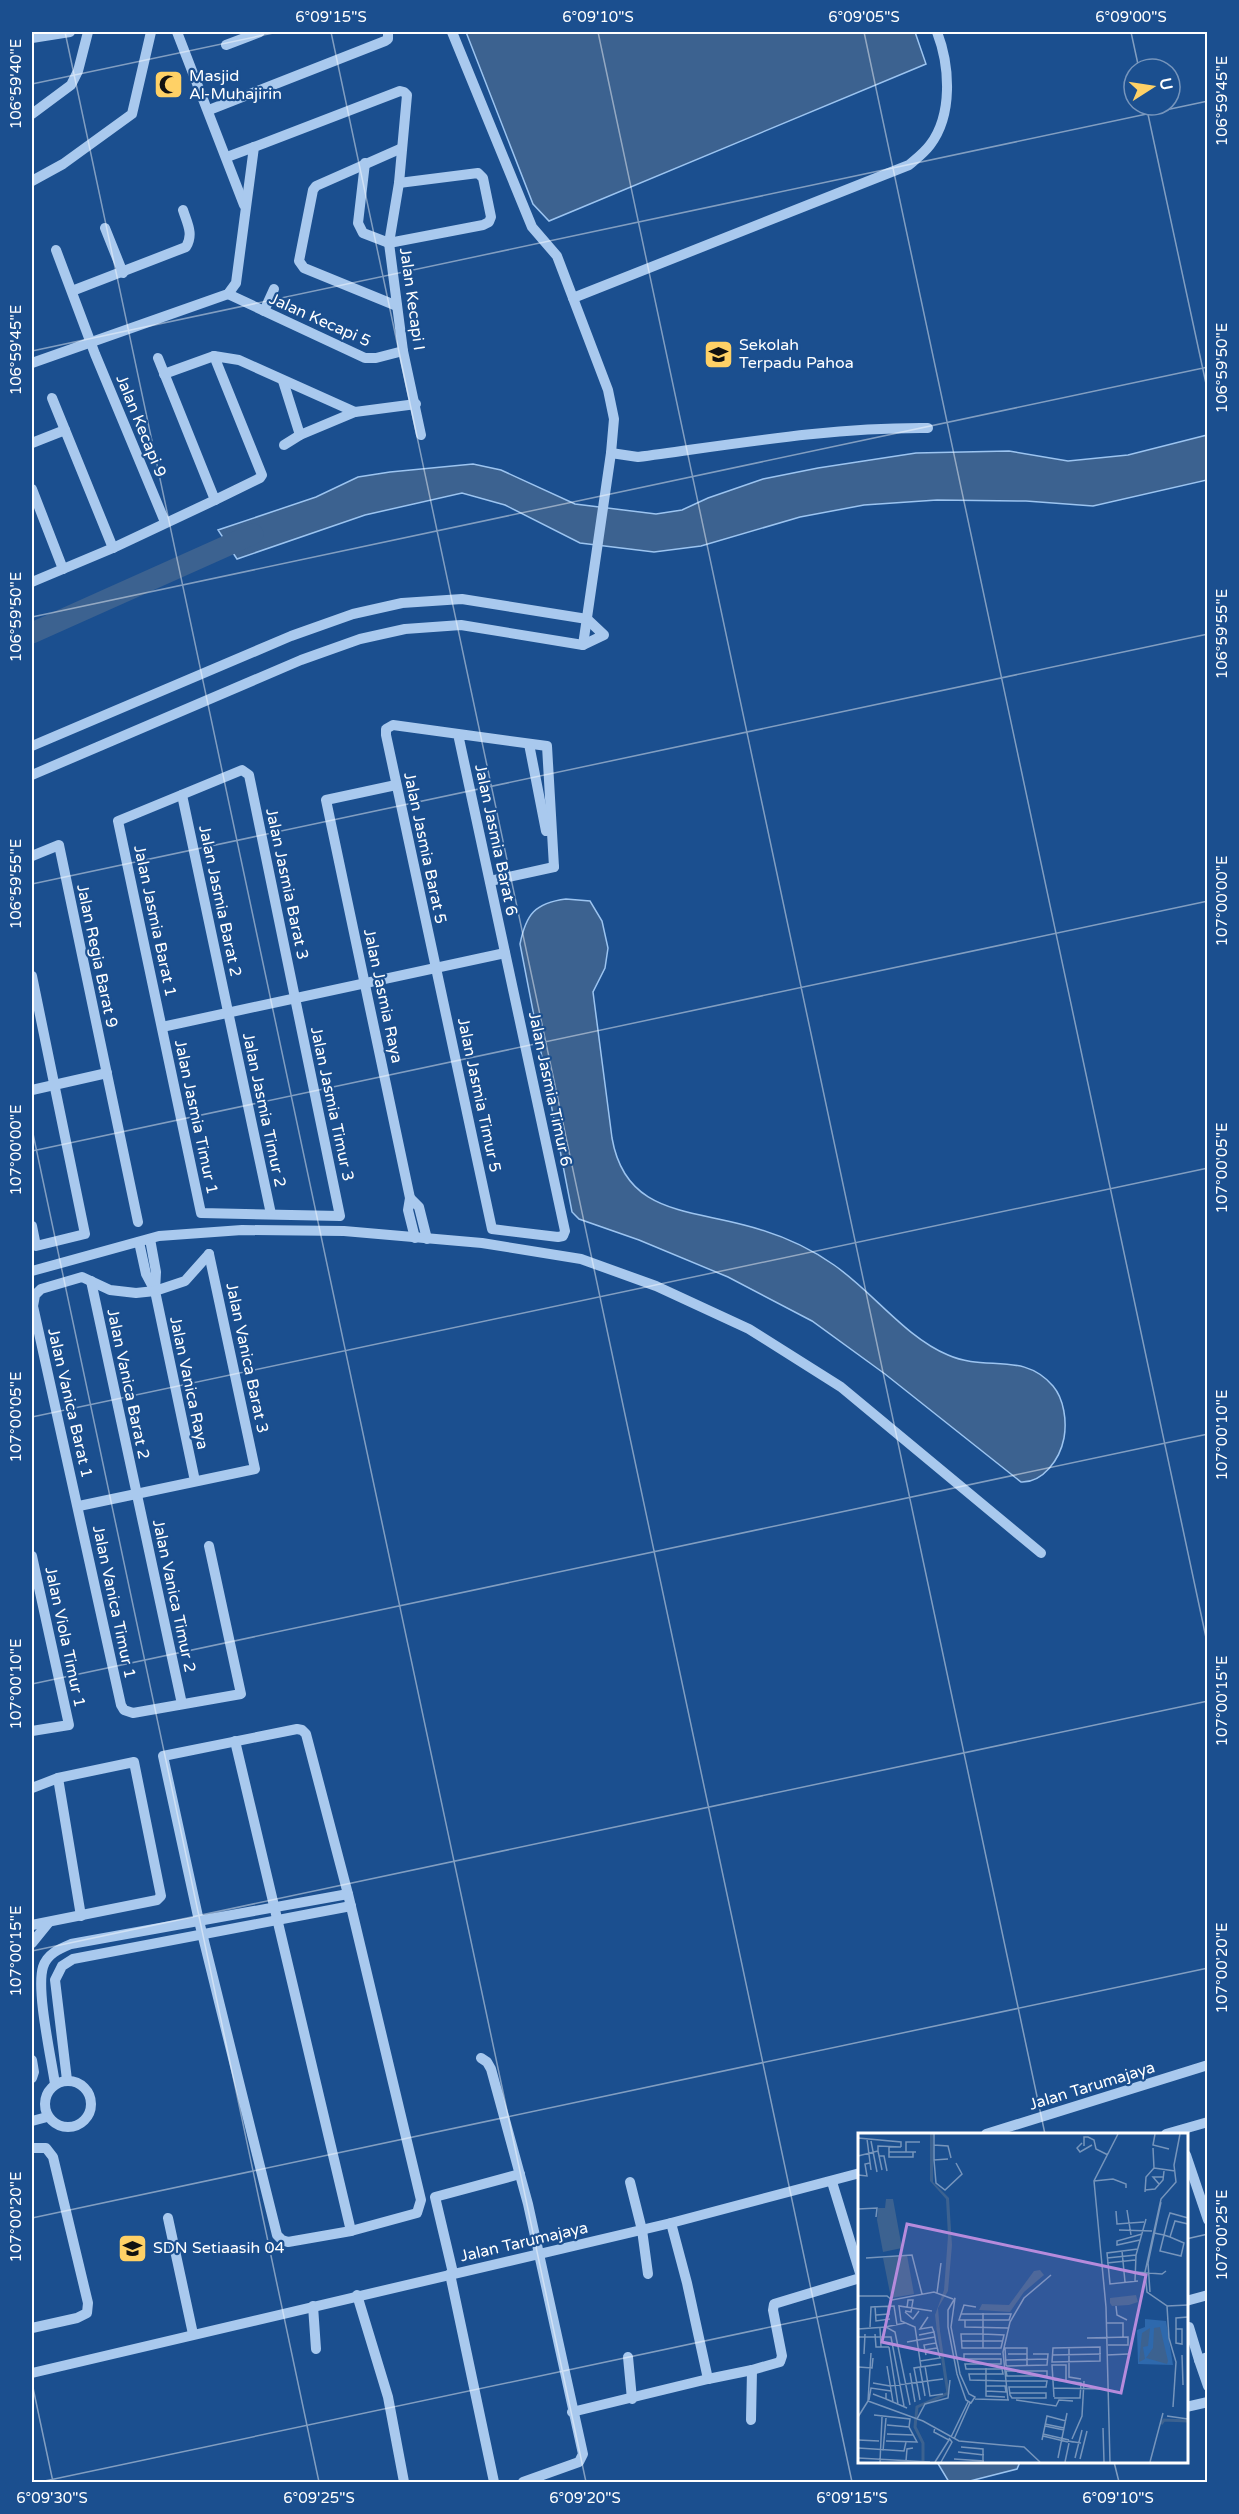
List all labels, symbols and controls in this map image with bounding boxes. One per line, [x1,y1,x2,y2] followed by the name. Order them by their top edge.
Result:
[295,8,367,26] text: 6°09'15"S
[562,8,634,26] text: 6°09'10"S
[828,8,900,26] text: 6°09'05"S
[1095,8,1167,26] text: 6°09'00"S
[7,39,25,129] text: 106°59'40"E
[1213,56,1231,146] text: 106°59'45"E
[1122,57,1182,117] north arrow
[189,66,282,104] place label: Masjid Al-Muhajirin
[152,69,184,101] mosque icon: Masjid Al-Muhajirin
[1155,76,1177,92] text: U
[395,246,429,352] street label: Jalan Kecapi I
[266,289,374,351] street label: Jalan Kecapi 5
[7,305,25,395] text: 106°59'45"E
[1213,323,1231,413] text: 106°59'50"E
[739,335,854,373] place label: Sekolah Terpadu Pahoa
[702,338,734,370] school or university icon: Sekolah Terpadu Pahoa
[111,372,171,480] street label: Jalan Kecapi 9
[7,572,25,662] text: 106°59'50"E
[1213,589,1231,679] text: 106°59'55"E
[470,762,522,918] street label: Jalan Jasmia Barat 6
[399,770,451,926] street label: Jalan Jasmia Barat 5
[261,806,313,962] street label: Jalan Jasmia Barat 3
[194,823,246,979] street label: Jalan Jasmia Barat 2
[7,839,25,929] text: 106°59'55"E
[129,843,181,999] street label: Jalan Jasmia Barat 1
[1213,856,1231,946] text: 107°00'00"E
[72,882,122,1030] street label: Jalan Regia Barat 9
[359,927,407,1065] street label: Jalan Jasmia Raya
[524,1010,576,1168] street label: Jalan Jasmia Timur 6
[453,1016,505,1174] street label: Jalan Jasmia Timur 5
[306,1025,358,1183] street label: Jalan Jasmia Timur 3
[238,1031,290,1189] street label: Jalan Jasmia Timur 2
[170,1038,222,1196] street label: Jalan Jasmia Timur 1
[7,1105,25,1195] text: 107°00'00"E
[1213,1123,1231,1213] text: 107°00'05"E
[221,1281,273,1435] street label: Jalan Vanica Barat 3
[102,1307,154,1461] street label: Jalan Vanica Barat 2
[165,1315,213,1451] street label: Jalan Vanica Raya
[43,1326,97,1480] street label: Jalan Vanica Barat 1
[7,1372,25,1462] text: 107°00'05"E
[1213,1390,1231,1480] text: 107°00'10"E
[148,1518,200,1674] street label: Jalan Vanica Timur 2
[88,1524,140,1680] street label: Jalan Vanica Timur 1
[40,1565,90,1709] street label: Jalan Viola Timur 1
[7,1639,25,1729] text: 107°00'10"E
[1213,1656,1231,1746] text: 107°00'15"E
[7,1906,25,1996] text: 107°00'15"E
[1213,1923,1231,2013] text: 107°00'20"E
[1027,2057,1157,2115] street label: Jalan Tarumajaya
[858,2133,1188,2463] inset map
[7,2172,25,2262] text: 107°00'20"E
[1213,2190,1231,2280] text: 107°00'25"E
[458,2218,590,2266] street label: Jalan Tarumajaya
[116,2232,148,2264] school or university icon: SDN Setiaasih 04
[153,2238,285,2258] place label: SDN Setiaasih 04
[16,2489,88,2507] text: 6°09'30"S
[283,2489,355,2507] text: 6°09'25"S
[549,2489,621,2507] text: 6°09'20"S
[816,2489,888,2507] text: 6°09'15"S
[1082,2489,1154,2507] text: 6°09'10"S

